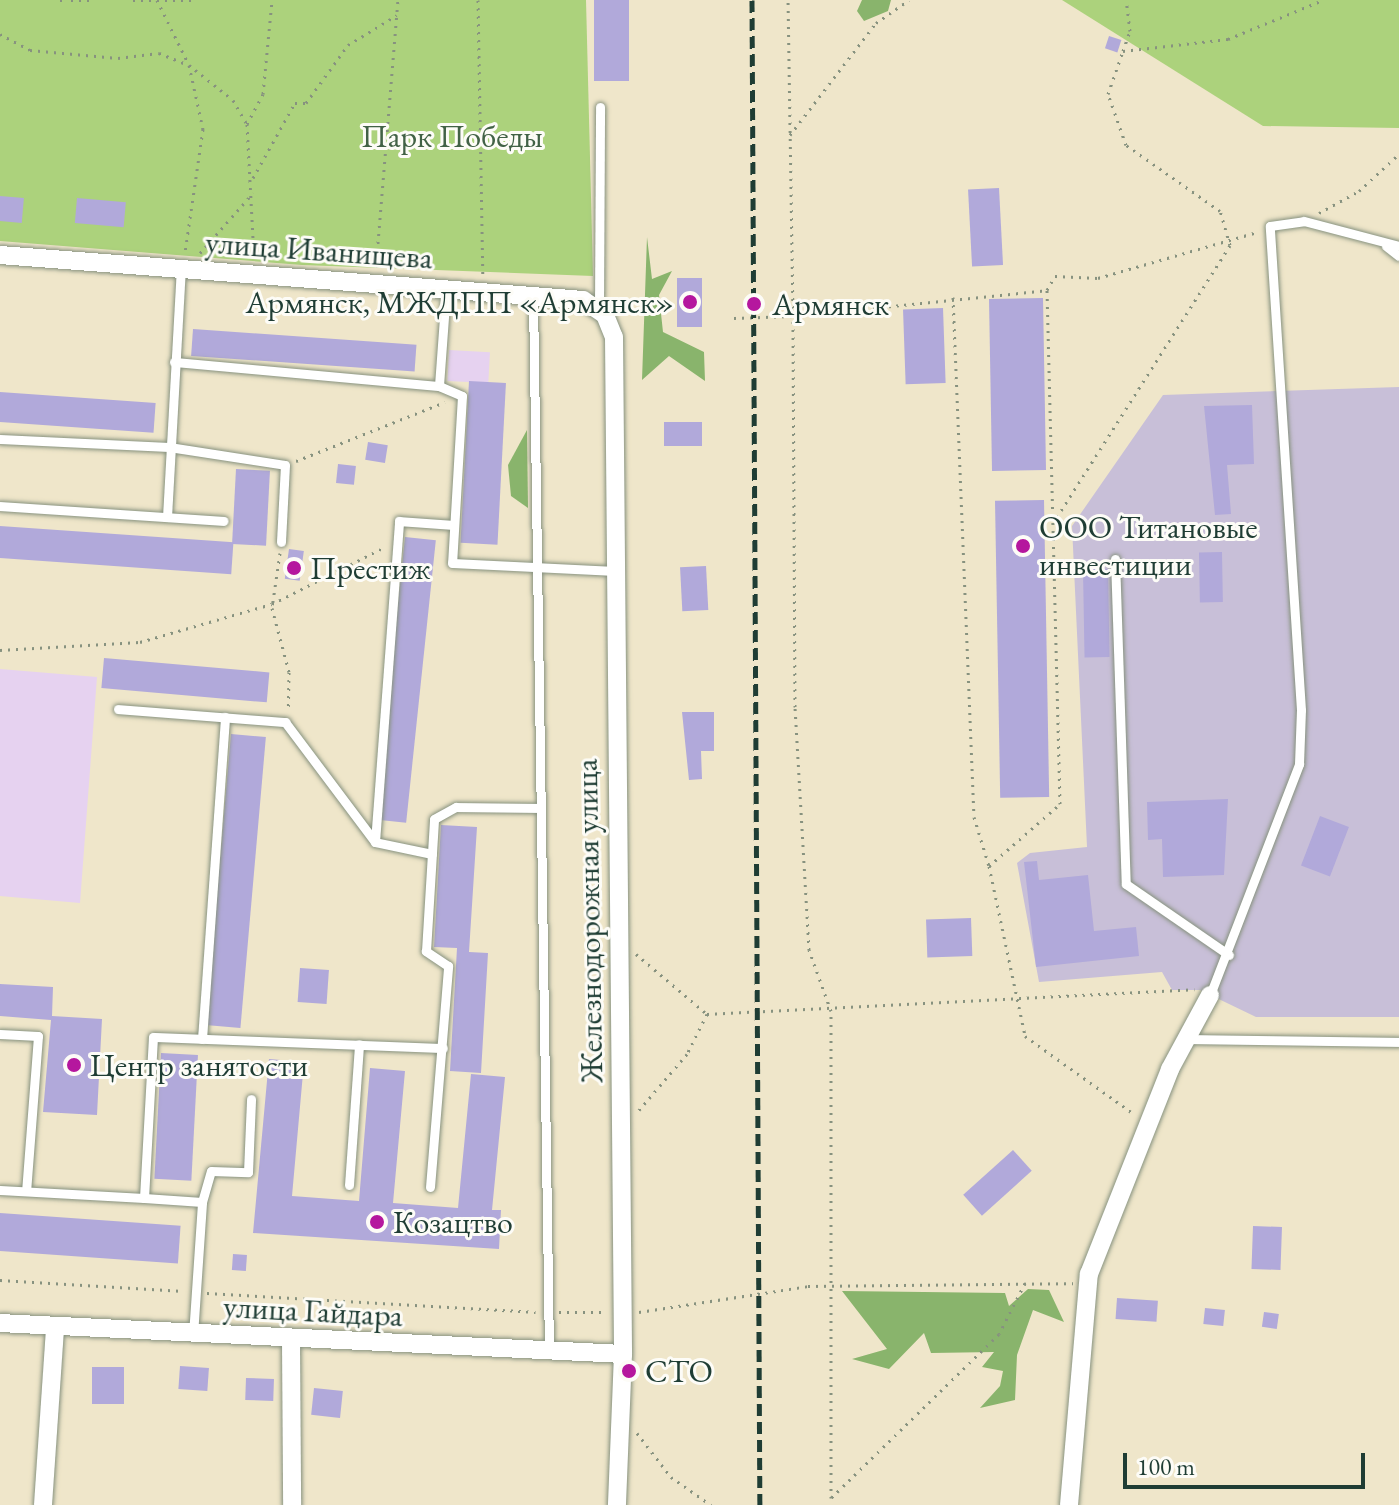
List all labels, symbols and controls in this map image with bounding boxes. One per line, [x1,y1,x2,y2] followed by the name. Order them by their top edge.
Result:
[361,117,543,155] park label: Парк Победы
[204,223,434,277] street label: улица Иванищева
[245,283,674,321] place label: Армянск, МЖДПП «Армянск»
[772,285,889,323] place label: Армянск
[681,293,699,311] marker: Армянск, МЖДПП «Армянск»
[743,293,765,315] marker: Армянск
[1039,509,1258,584] place label: ООО Титановые инвестиции
[1014,537,1032,555] marker: ООО Титановые инвестиции
[310,549,431,587] place label: Престиж
[285,559,303,577] marker: Престиж
[567,758,611,1084] street label: Железнодорожная улица
[90,1046,308,1084] place label: Центр занятости
[65,1056,83,1074] marker: Центр занятости
[393,1203,513,1241] place label: Козацтво
[368,1213,386,1231] marker: Козацтво
[222,1287,404,1335] street label: улица Гайдара
[645,1352,713,1390] place label: СТО
[620,1362,638,1380] marker: СТО
[1127,1437,1369,1487] scale bar
[1137,1451,1195,1482] text: 100 m

